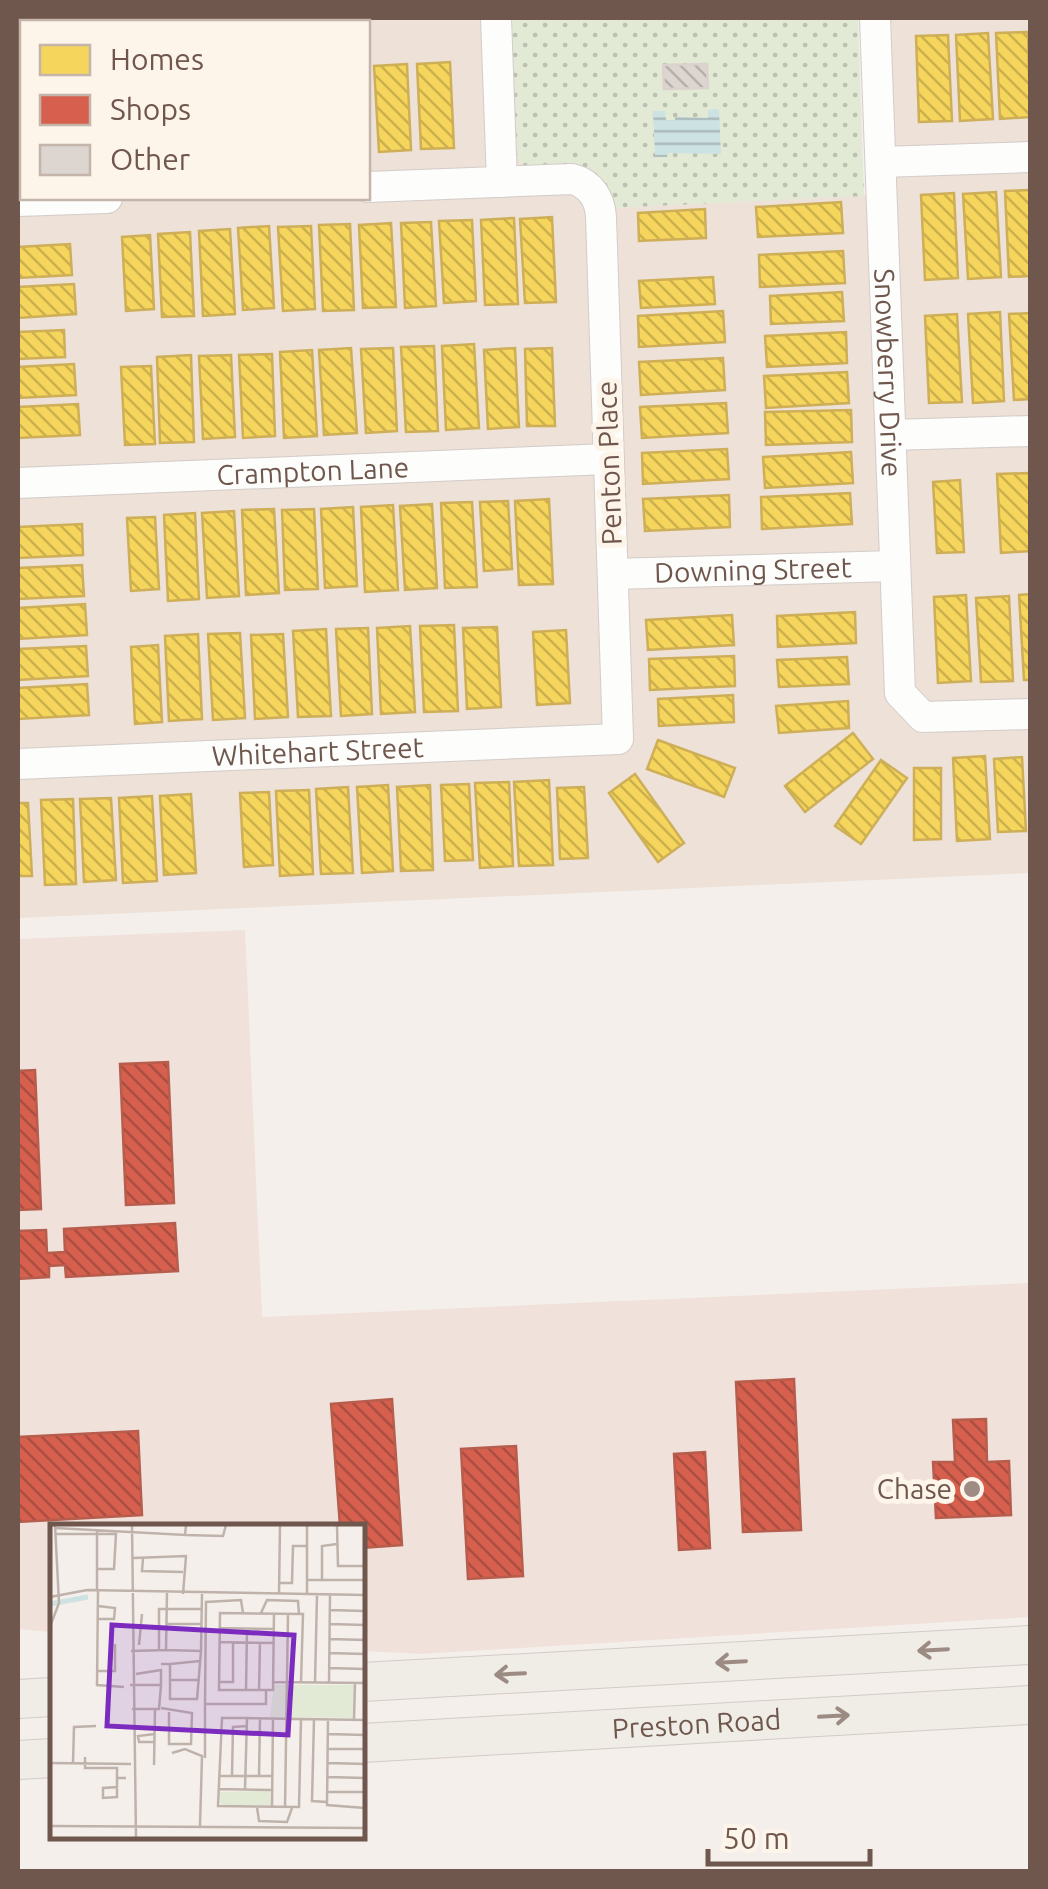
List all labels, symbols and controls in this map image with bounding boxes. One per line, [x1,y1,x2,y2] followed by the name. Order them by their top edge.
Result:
[20,20,370,200] legend
[110,42,204,76] text: Homes
[110,92,191,126] text: Shops
[110,142,191,176] text: Other
[869,268,908,478] street label: Snowberry Drive
[590,380,627,546] street label: Penton Place
[216,451,410,490] street label: Crampton Lane
[654,551,852,588] street label: Downing Street
[211,731,424,771] street label: Whitehart Street
[877,1473,952,1504] place label: Chase
[961,1478,983,1500] marker: Chase
[50,1524,365,1839] inset map
[918,1641,950,1660] one-way arrow
[716,1653,748,1672] one-way arrow
[495,1665,527,1684] one-way arrow
[611,1703,782,1744] street label: Preston Road
[817,1706,849,1725] one-way arrow
[708,1804,870,1866] scale bar
[723,1821,790,1855] text: 50 m

